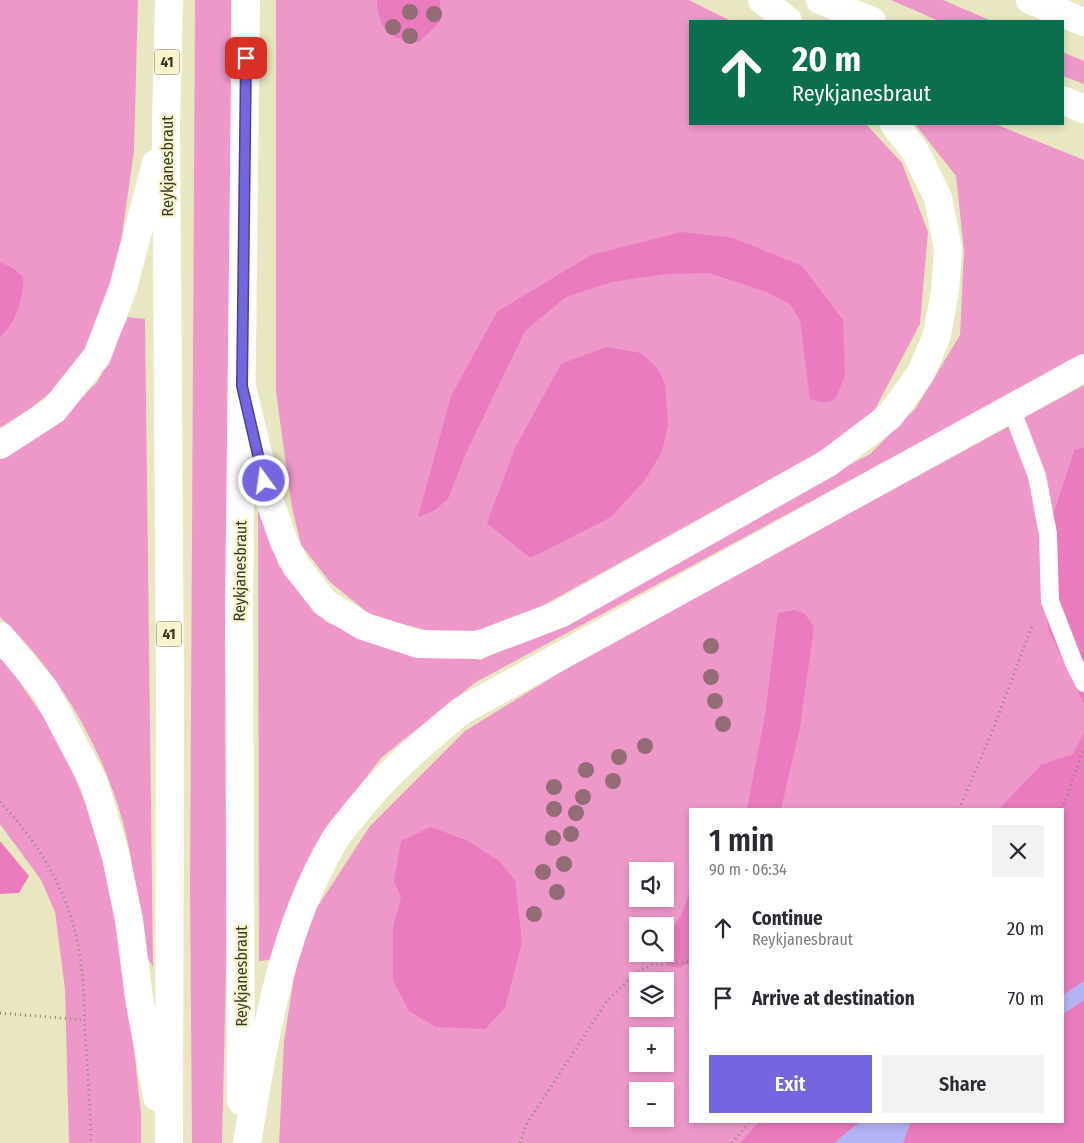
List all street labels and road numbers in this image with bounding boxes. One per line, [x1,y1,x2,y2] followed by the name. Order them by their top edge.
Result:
[154,50,180,74] road number: 41
[158,115,177,217] street label: Reykjanesbraut
[230,520,250,622] street label: Reykjanesbraut
[156,622,182,646] road number: 41
[232,925,251,1027] street label: Reykjanesbraut

